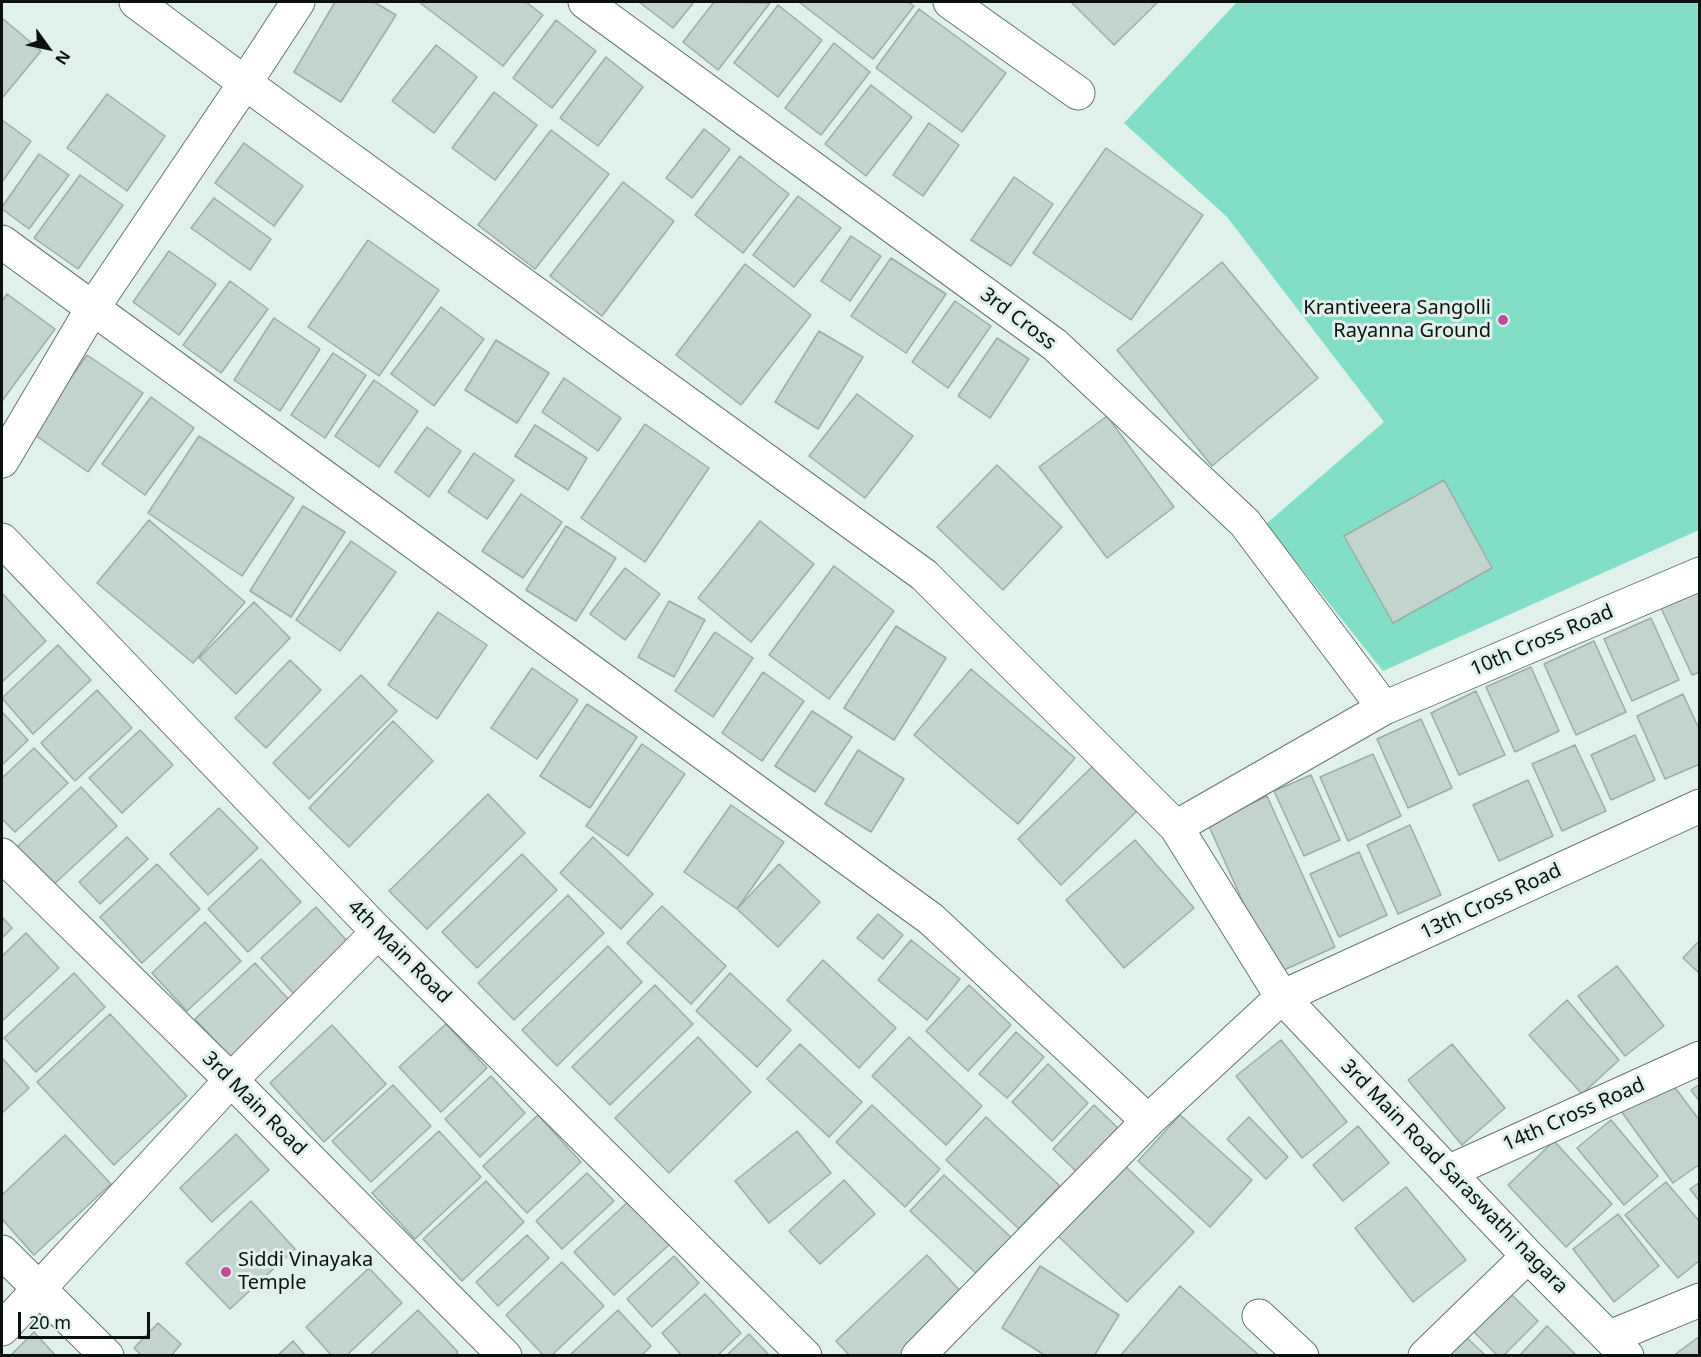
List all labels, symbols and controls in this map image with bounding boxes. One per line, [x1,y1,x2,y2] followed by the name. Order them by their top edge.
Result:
[18,18,78,78] north arrow
[50,46,76,69] text: N
[975,283,1061,355] street label: 3rd Cross
[1303,296,1491,343] place label: Krantiveera Sangolli Rayanna Ground
[1496,313,1510,327] marker: Krantiveera Sangolli Rayanna Ground
[1467,600,1617,682] street label: 10th Cross Road
[1417,859,1565,945] street label: 13th Cross Road
[342,895,456,1009] street label: 4th Main Road
[197,1047,311,1161] street label: 3rd Main Road
[1336,1055,1572,1299] street label: 3rd Main Road Saraswathi nagara
[1499,1073,1649,1157] street label: 14th Cross Road
[238,1248,373,1295] place label: Siddi Vinayaka Temple
[219,1265,233,1279] marker: Siddi Vinayaka Temple
[21,1300,153,1338] scale bar
[29,1310,71,1334] text: 20 m

